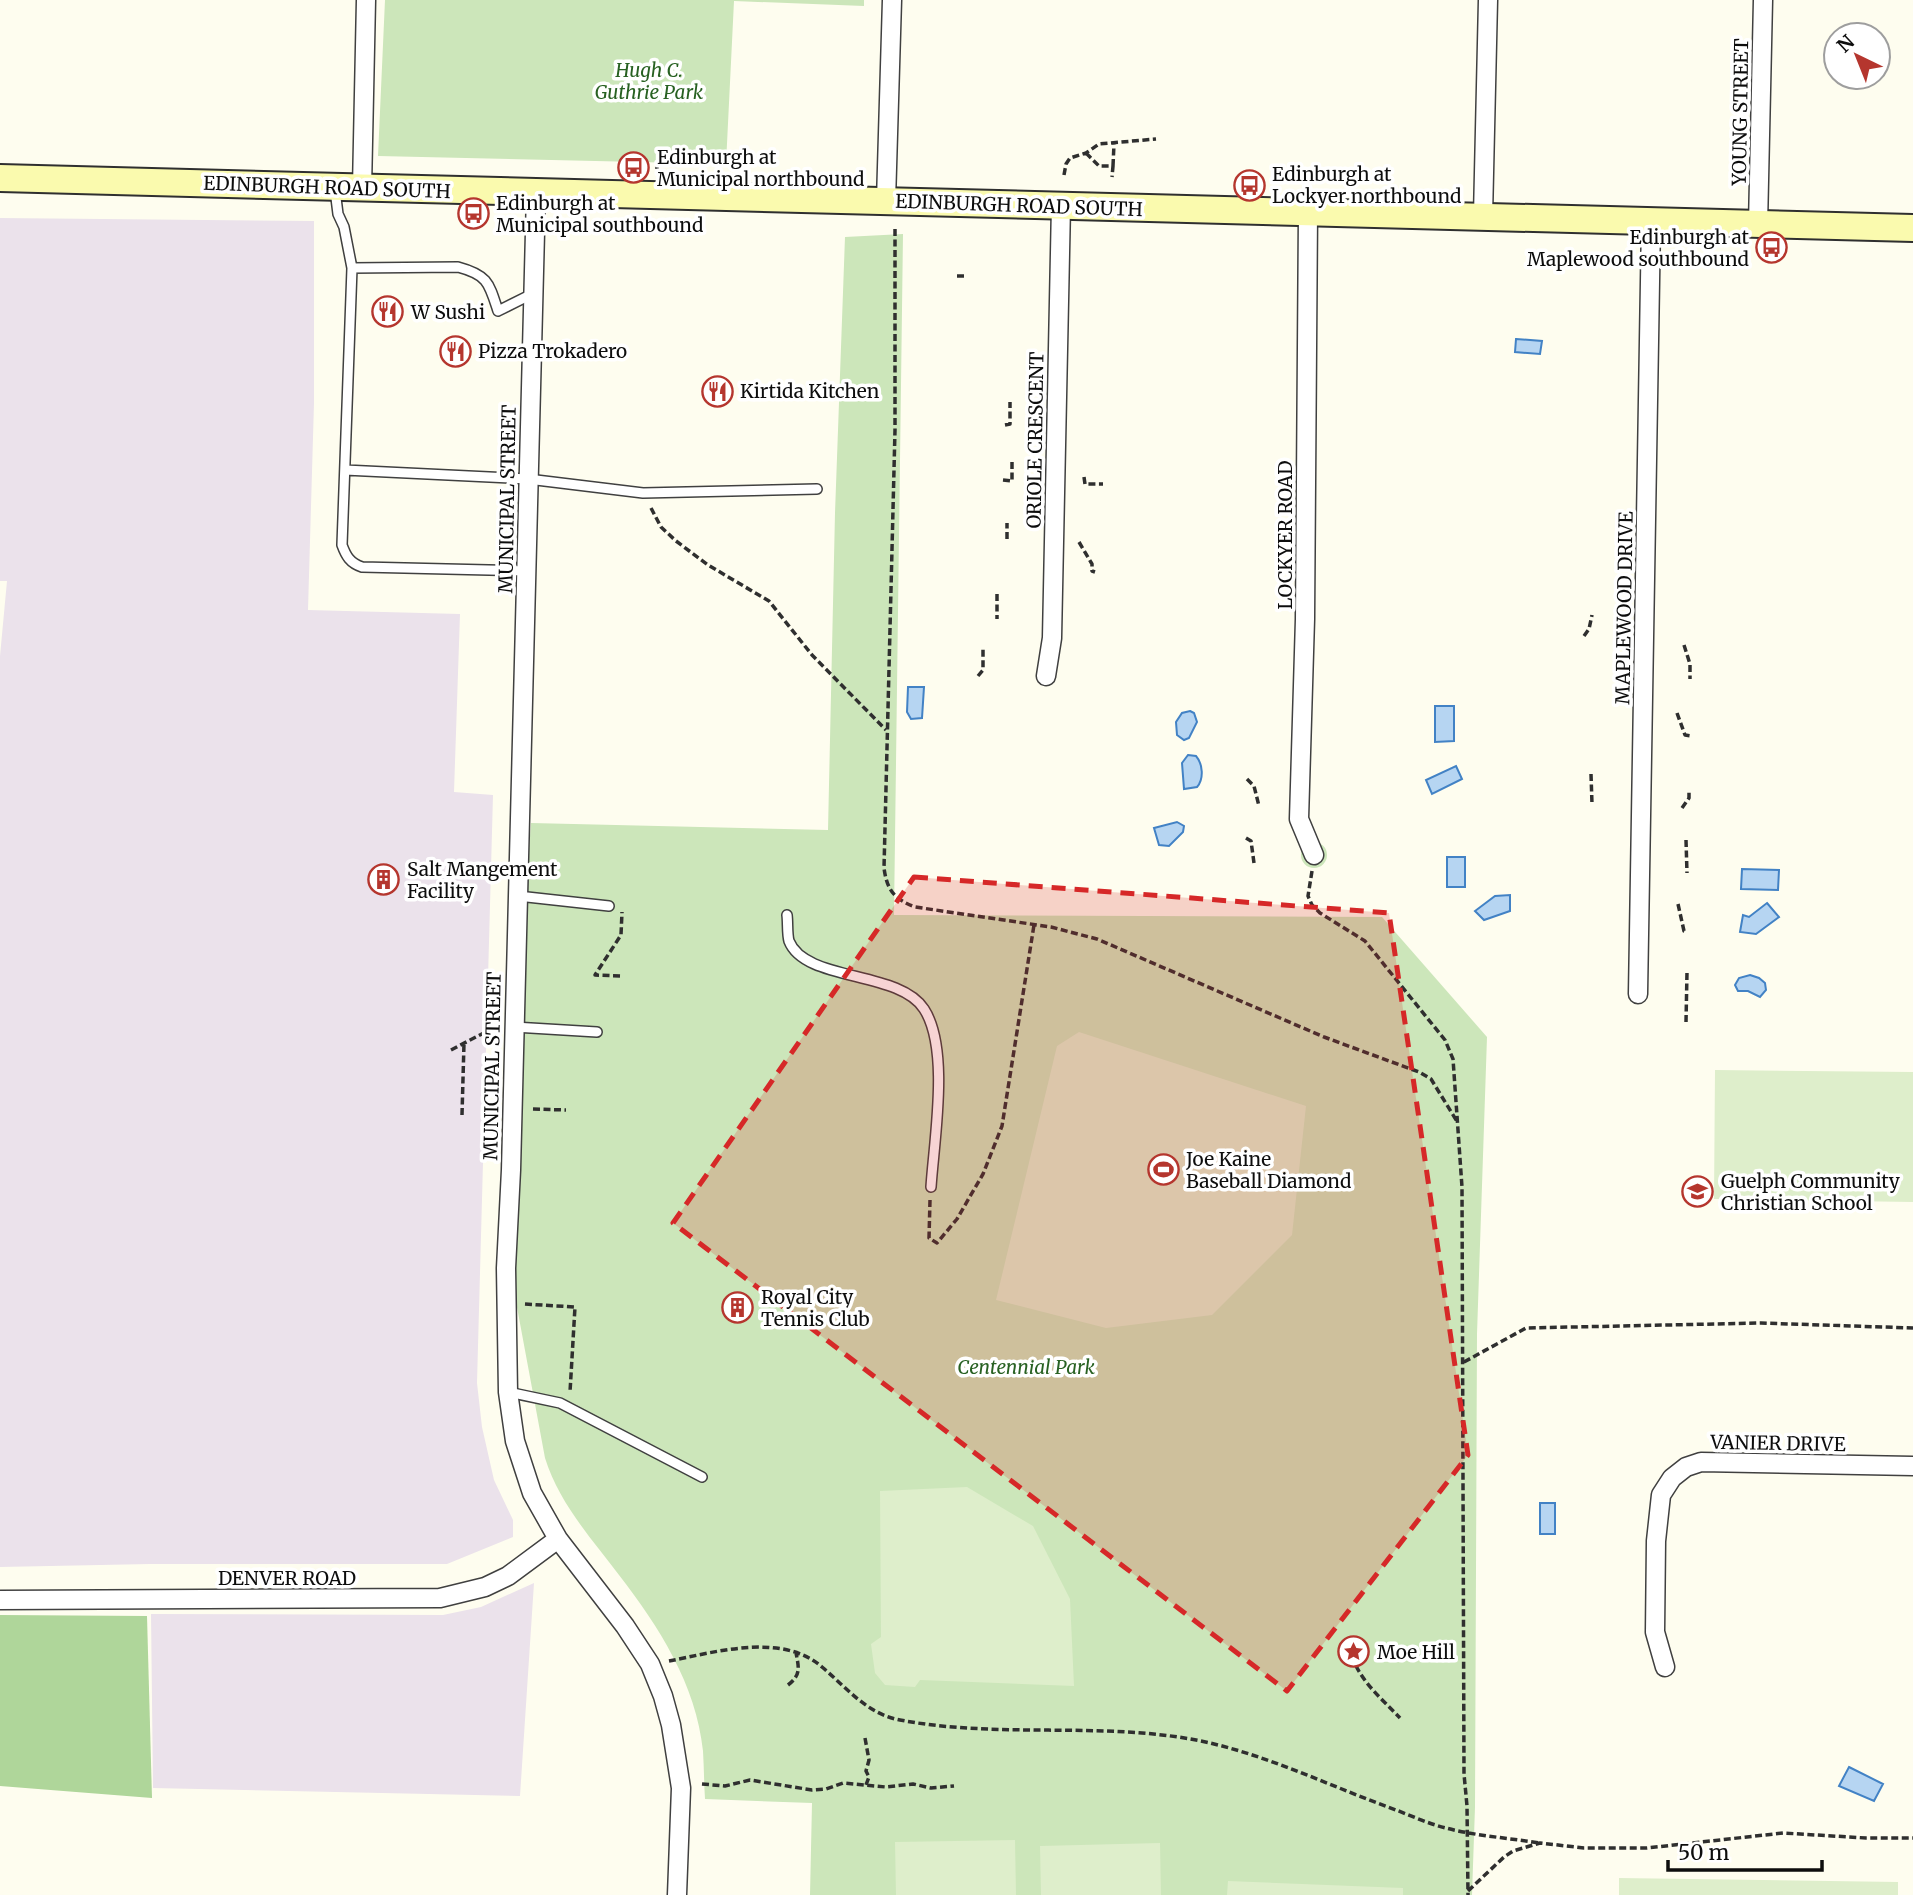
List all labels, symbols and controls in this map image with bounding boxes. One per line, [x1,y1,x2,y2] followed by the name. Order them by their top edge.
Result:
[1822,21,1892,91] north arrow
[1832,30,1859,57] text: N
[1727,38,1753,187] street label: YOUNG STREET
[595,58,704,104] park label: Hugh C. Guthrie Park
[657,145,865,191] place label: Edinburgh at Municipal northbound
[617,151,651,185] bus stop icon: Edinburgh at Municipal northbound
[1272,162,1461,208] place label: Edinburgh at Lockyer northbound
[1232,168,1266,202] bus stop icon: Edinburgh at Lockyer northbound
[203,171,451,203] street label: EDINBURGH ROAD SOUTH
[895,189,1143,221] street label: EDINBURGH ROAD SOUTH
[496,191,703,237] place label: Edinburgh at Municipal southbound
[456,197,490,231] bus stop icon: Edinburgh at Municipal southbound
[1527,225,1750,271] place label: Edinburgh at Maplewood southbound
[1755,231,1789,265] bus stop icon: Edinburgh at Maplewood southbound
[371,295,405,329] restaurant icon: W Sushi
[410,300,485,324] place label: W Sushi
[438,334,472,368] restaurant icon: Pizza Trokadero
[478,339,627,363] place label: Pizza Trokadero
[1021,351,1049,529] street label: ORIOLE CRESCENT
[700,374,734,408] restaurant icon: Kirtida Kitchen
[740,379,880,403] place label: Kirtida Kitchen
[493,404,521,594] street label: MUNICIPAL STREET
[1273,461,1297,609] street label: LOCKYER ROAD
[1610,511,1638,705] street label: MAPLEWOOD DRIVE
[407,857,558,903] place label: Salt Mangement Facility
[367,863,401,897] building icon: Salt Mangement Facility
[478,971,506,1161] street label: MUNICIPAL STREET
[1185,1147,1351,1193] place label: Joe Kaine Baseball Diamond
[1146,1153,1180,1187] sports icon: Joe Kaine Baseball Diamond
[1721,1169,1900,1215] place label: Guelph Community Christian School
[1681,1175,1715,1209] school or university icon: Guelph Community Christian School
[761,1285,870,1331] place label: Royal City Tennis Club
[721,1291,755,1325] building icon: Royal City Tennis Club
[957,1355,1095,1379] park label: Centennial Park
[1709,1430,1846,1456] street label: VANIER DRIVE
[218,1566,356,1590] street label: DENVER ROAD
[1337,1635,1371,1669] place icon: Moe Hill
[1377,1640,1455,1664] place label: Moe Hill
[1668,1828,1822,1872] scale bar
[1678,1839,1729,1866] text: 50 m

